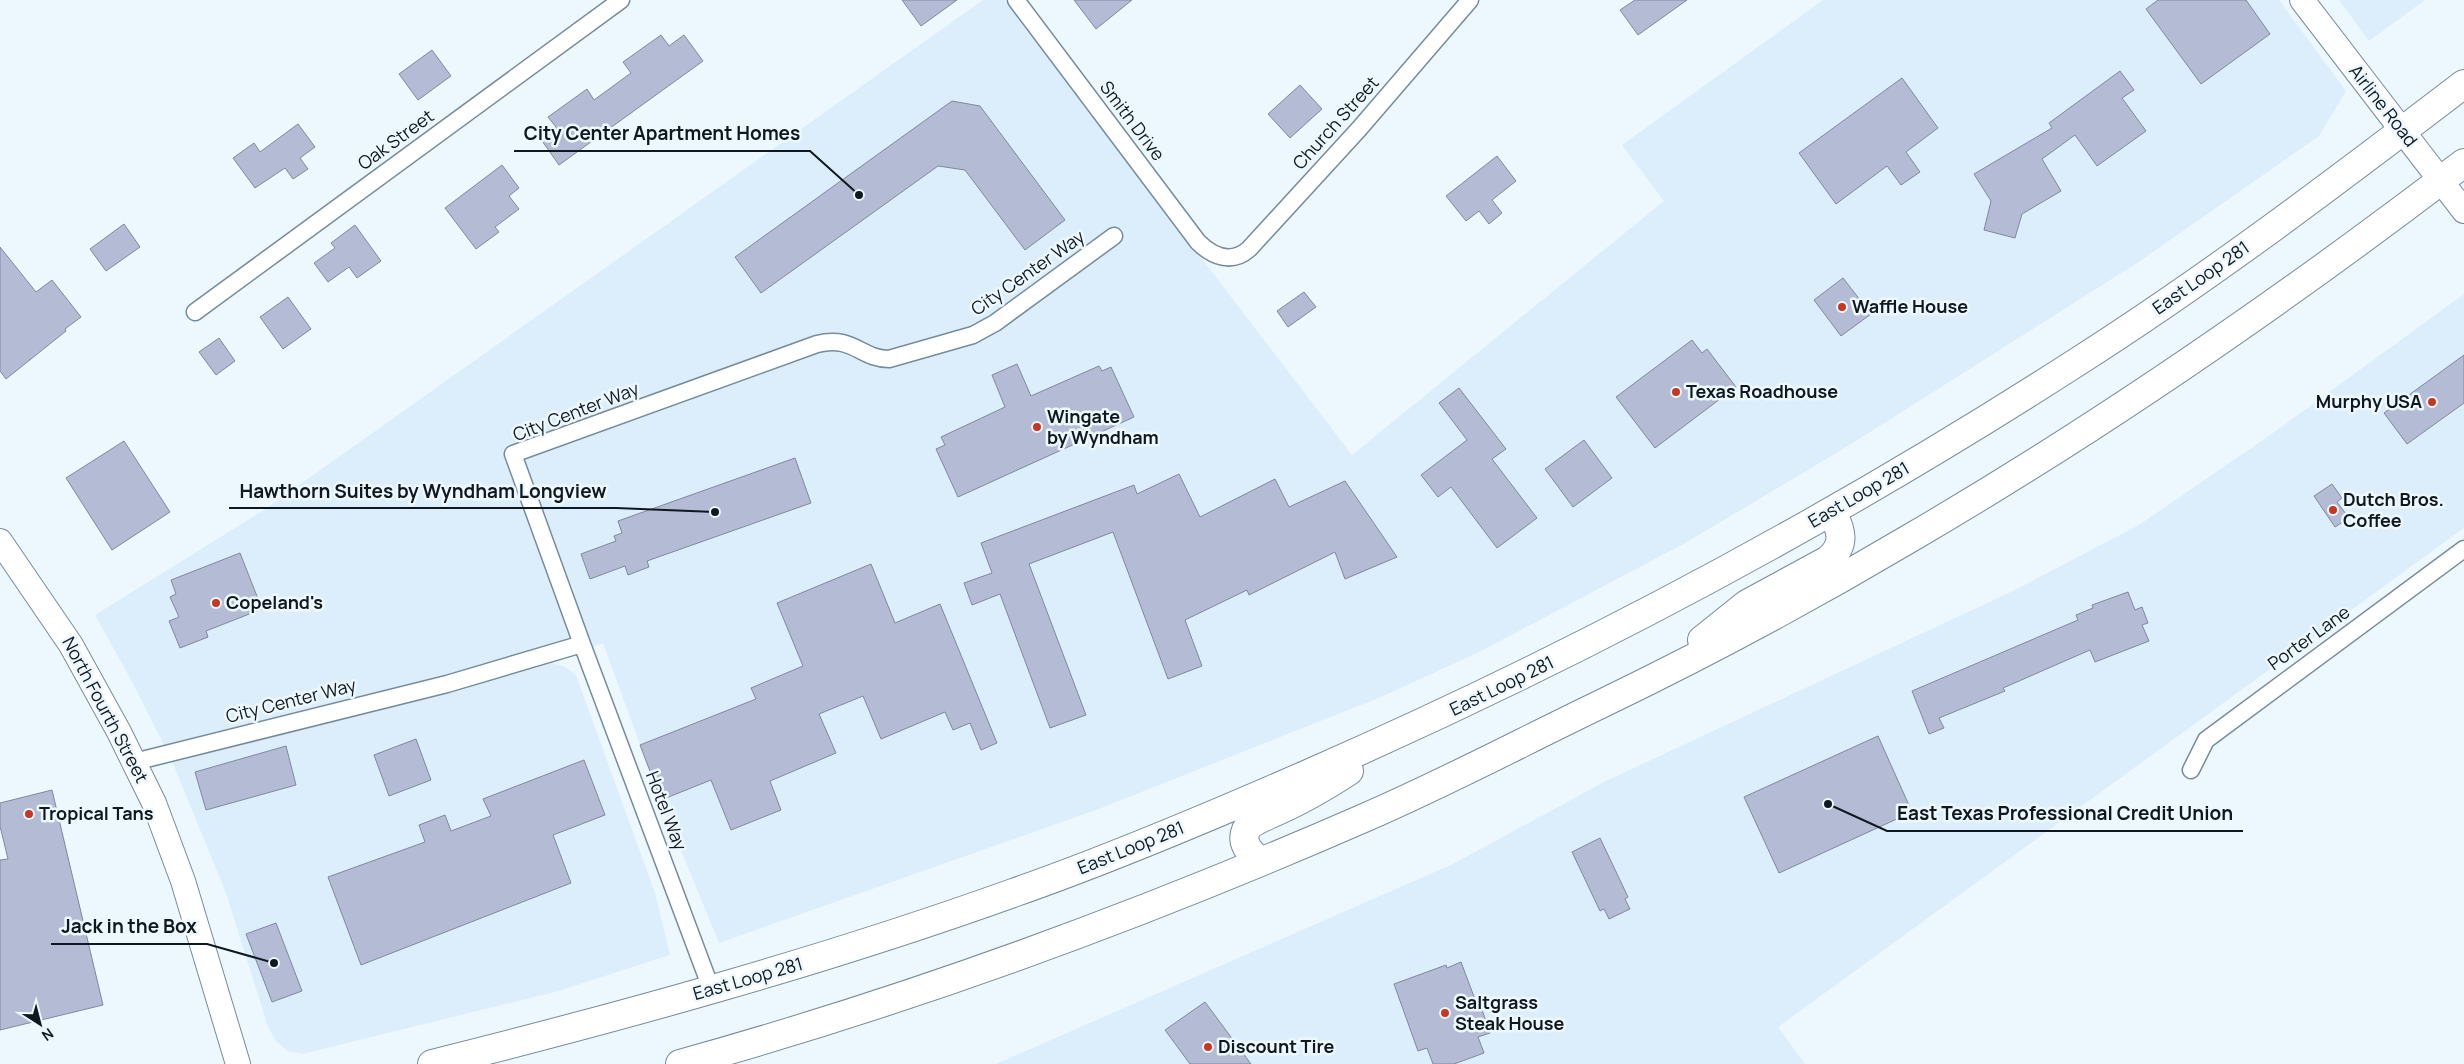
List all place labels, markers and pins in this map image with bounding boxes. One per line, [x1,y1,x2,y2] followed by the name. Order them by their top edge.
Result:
[514,117,810,151] callout: City Center Apartment Homes
[1852,294,1968,318] place label: Waffle House
[1836,301,1848,313] marker: Waffle House
[1686,379,1838,403] place label: Texas Roadhouse
[1670,386,1682,398] marker: Texas Roadhouse
[2316,389,2422,413] place label: Murphy USA
[2426,396,2438,408] marker: Murphy USA
[1047,404,1159,449] place label: Wingate by Wyndham
[1031,421,1043,433] marker: Wingate by Wyndham
[229,474,616,508] callout: Hawthorn Suites by Wyndham Longview
[2343,487,2444,532] place label: Dutch Bros. Coffee
[2327,504,2339,516] marker: Dutch Bros. Coffee
[226,590,323,614] place label: Copeland's
[210,597,222,609] marker: Copeland's
[1887,797,2243,831] callout: East Texas Professional Credit Union
[39,801,154,825] place label: Tropical Tans
[23,808,35,820] marker: Tropical Tans
[51,910,207,944] callout: Jack in the Box
[1455,990,1565,1035] place label: Saltgrass Steak House
[1439,1007,1451,1019] marker: Saltgrass Steak House
[1218,1034,1334,1058] place label: Discount Tire
[1202,1041,1214,1053] marker: Discount Tire

